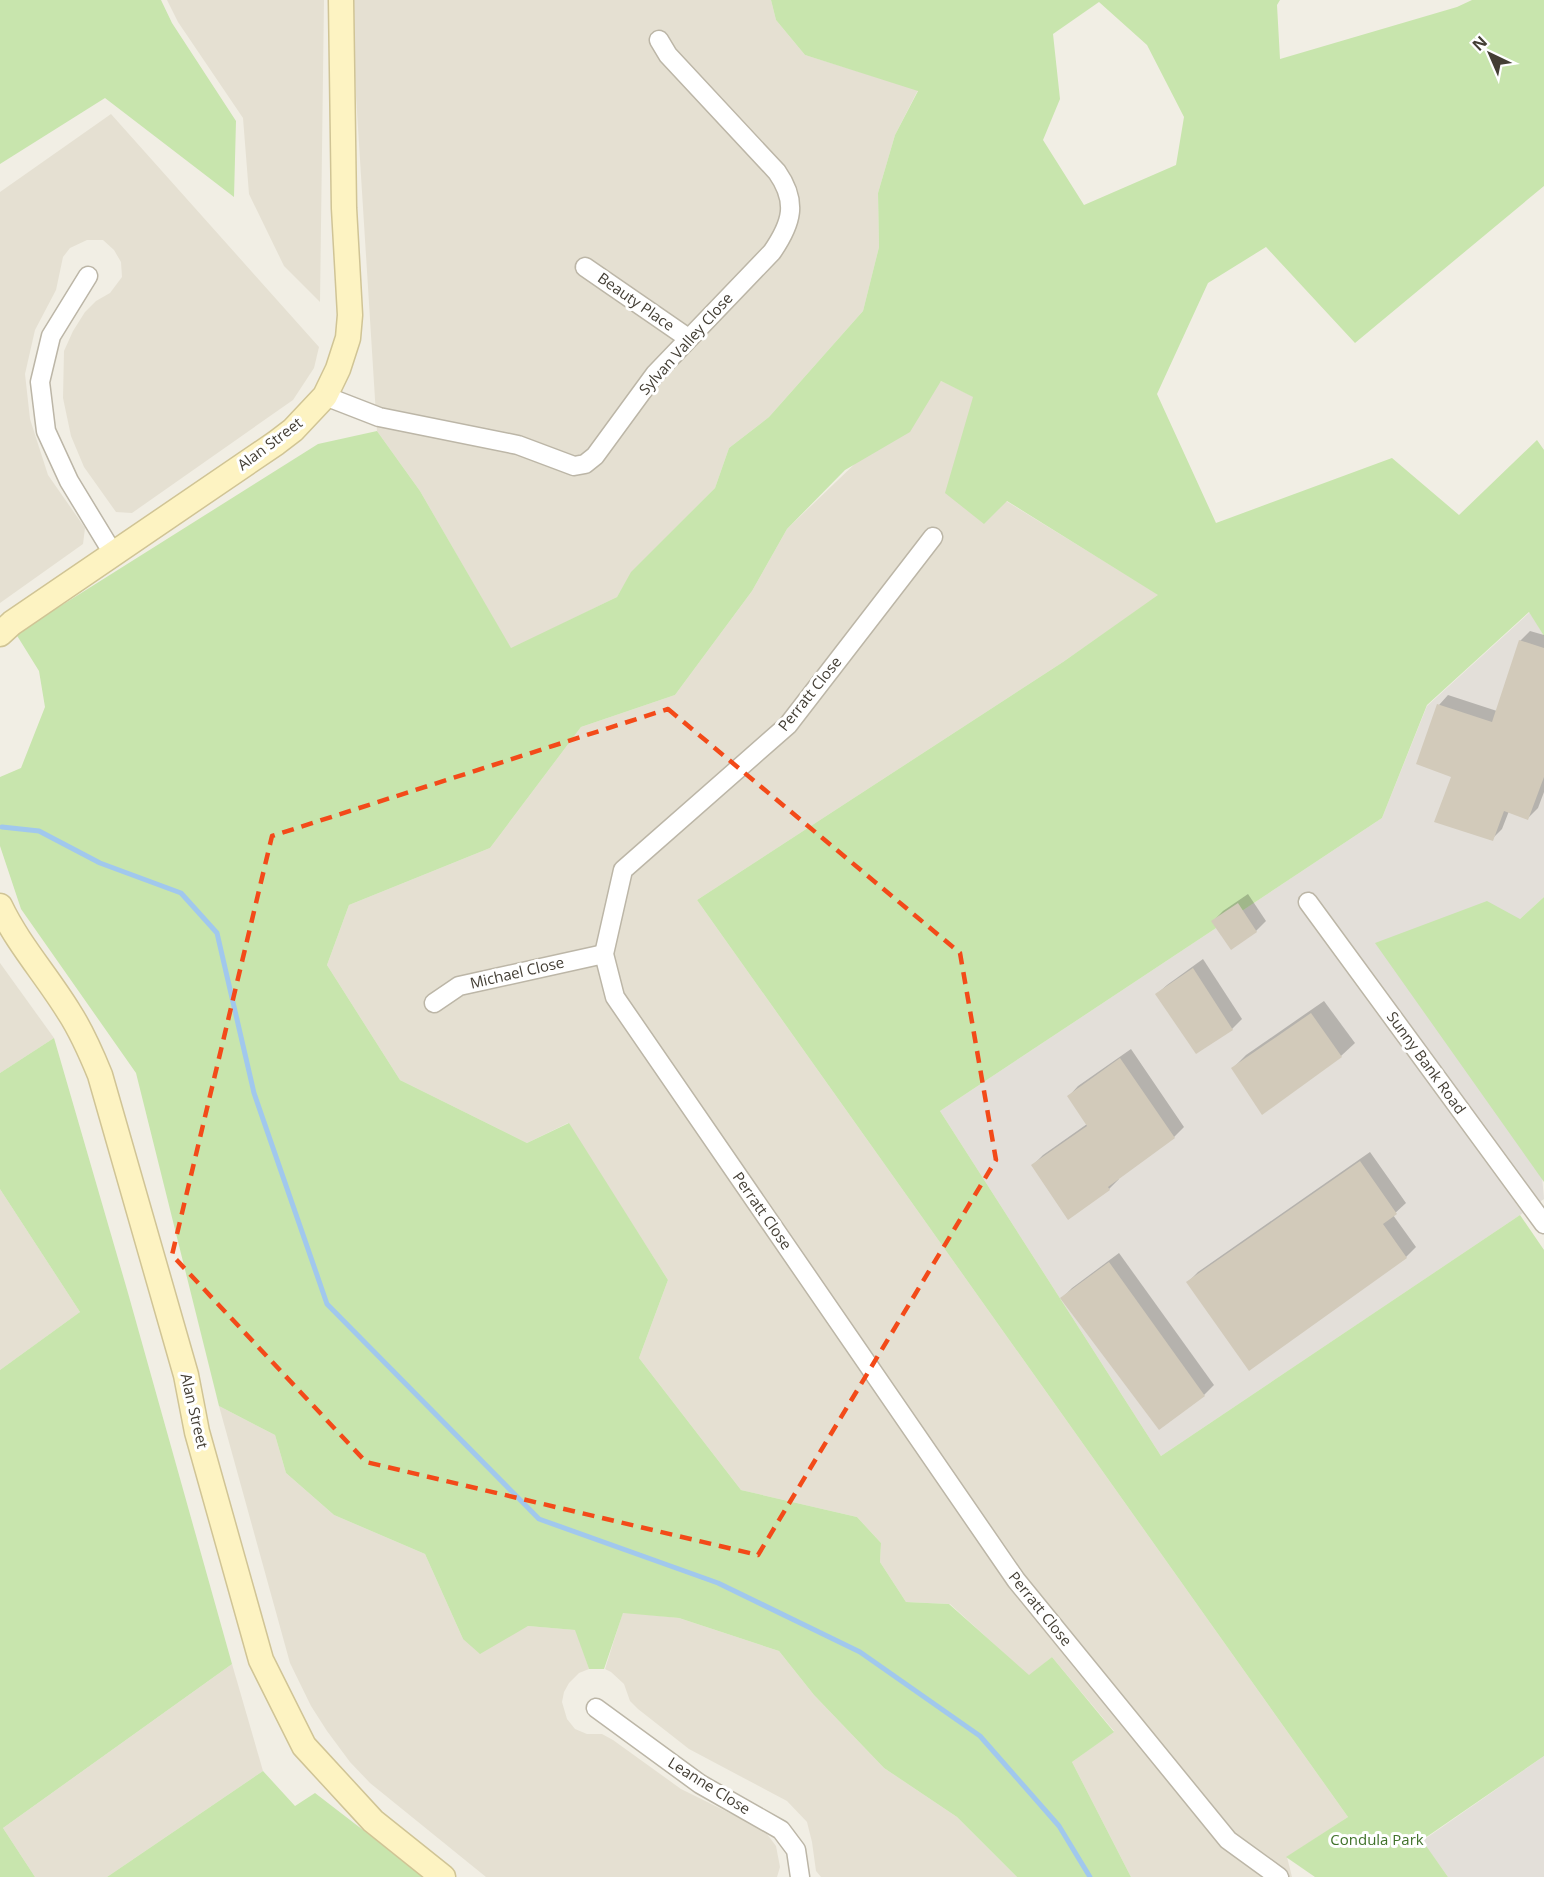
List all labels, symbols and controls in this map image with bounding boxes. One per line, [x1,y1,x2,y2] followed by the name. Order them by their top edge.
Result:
[1460,24,1520,84] north arrow
[1467,31,1492,56] text: N
[594,267,679,335] street label: Beauty Place
[634,288,737,399] street label: Sylvan Valley Close
[233,412,306,474] street label: Alan Street
[773,652,845,735] street label: Perratt Close
[468,951,566,993] street label: Michael Close
[1383,1007,1471,1118] street label: Sunny Bank Road
[729,1168,797,1253] street label: Perratt Close
[177,1371,213,1450] street label: Alan Street
[1005,1567,1077,1650] street label: Perratt Close
[665,1752,754,1818] street label: Leanne Close
[1330,1829,1424,1849] park label: Condula Park

